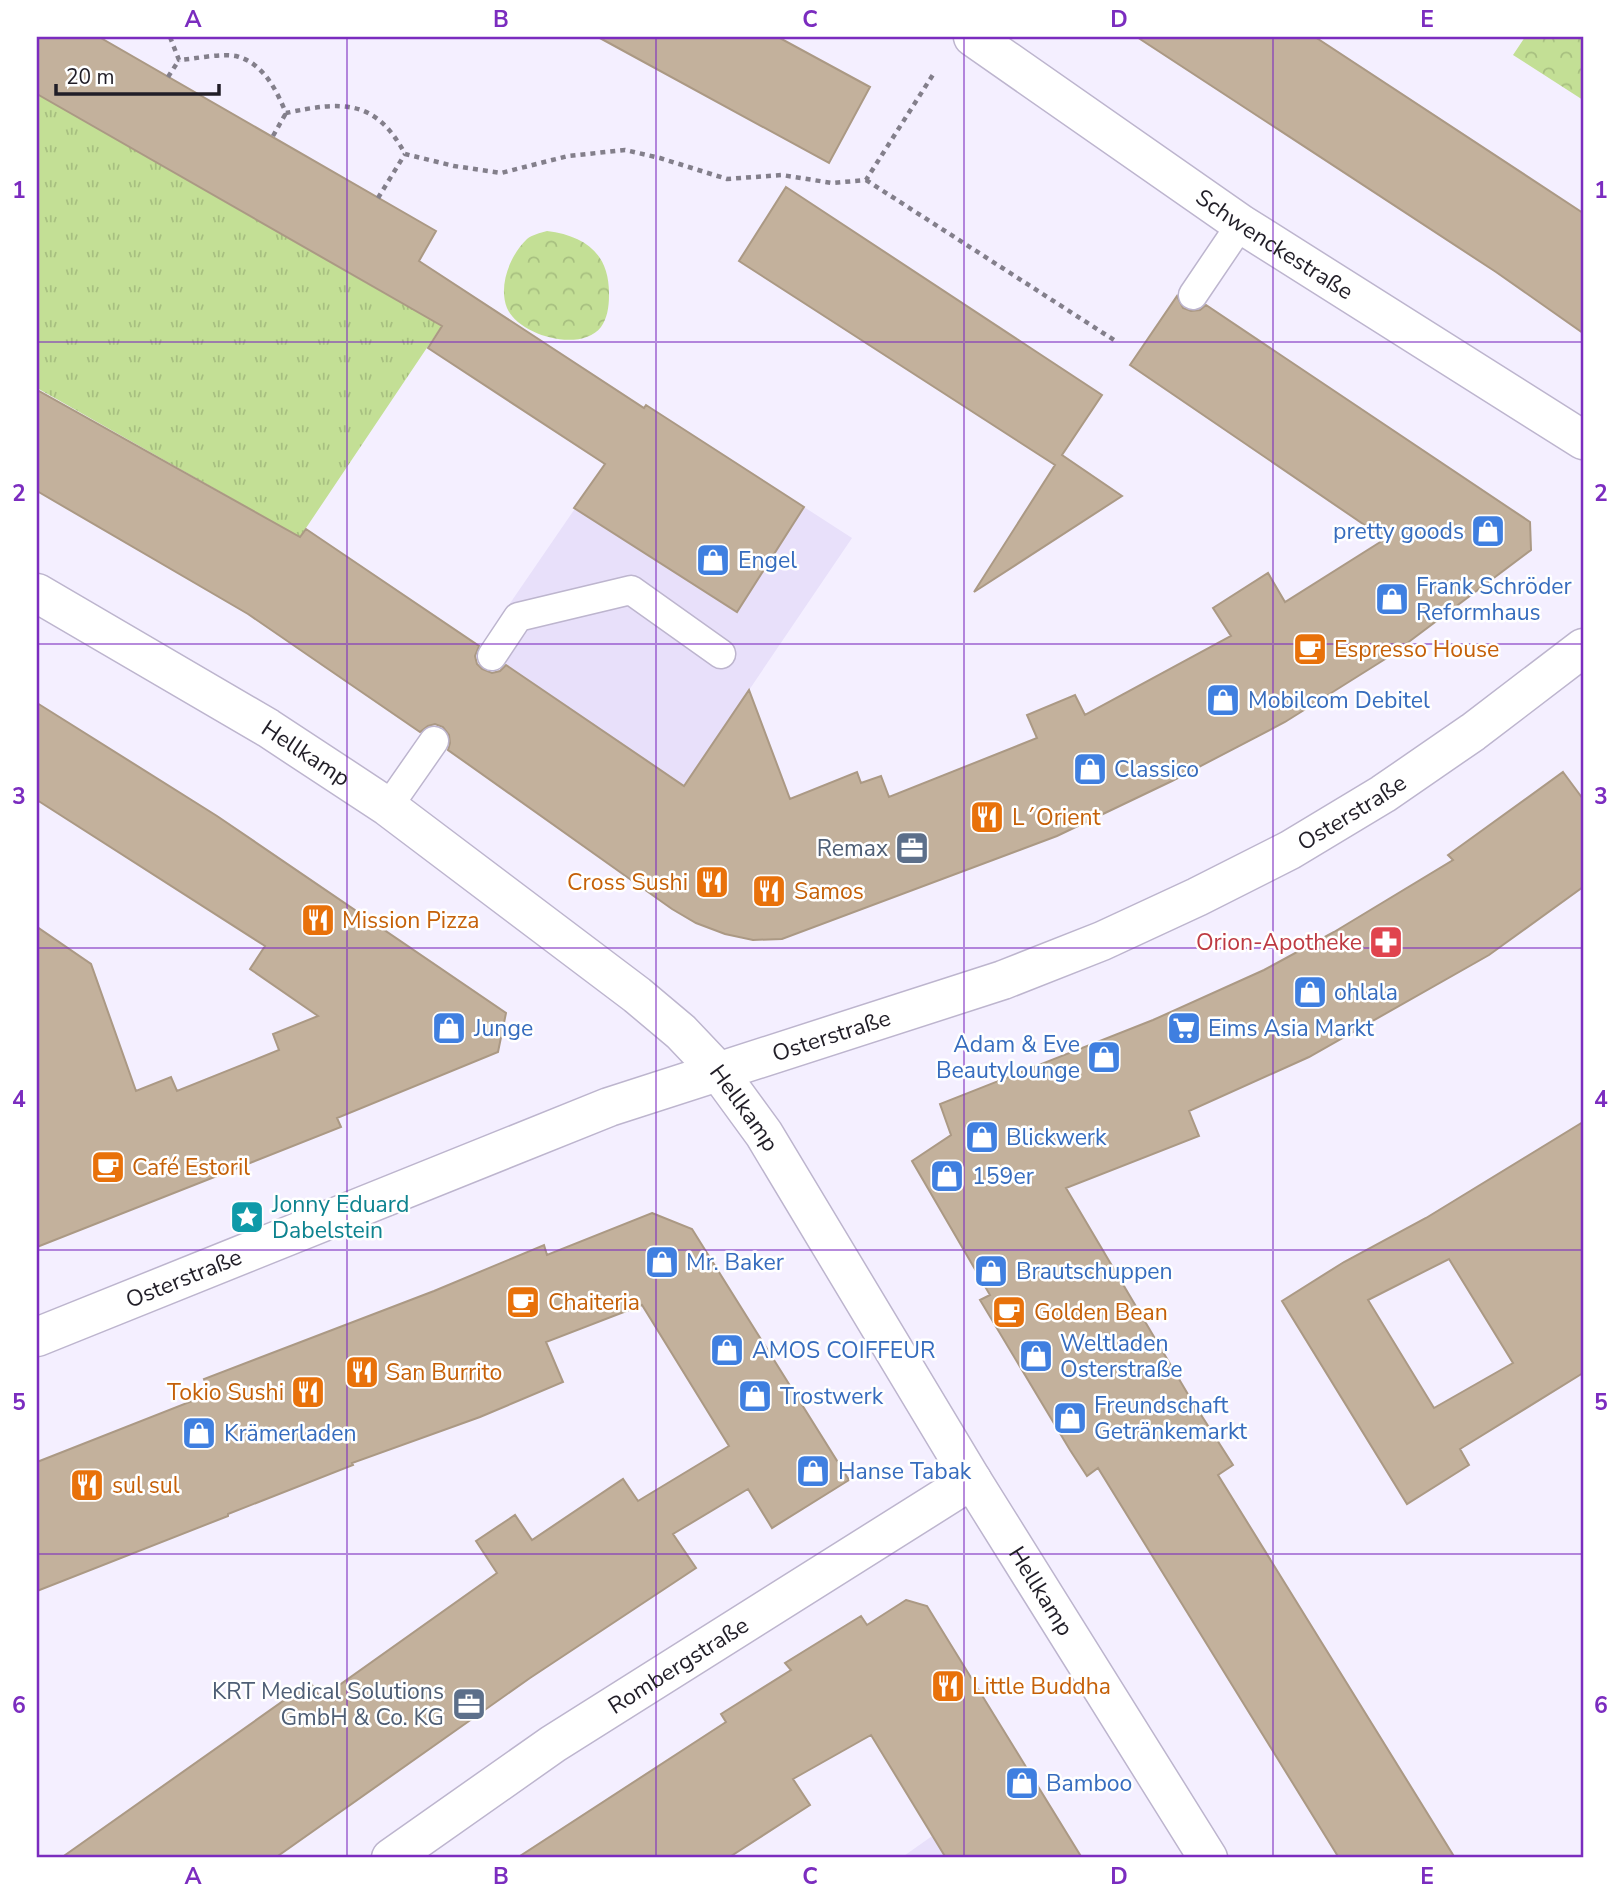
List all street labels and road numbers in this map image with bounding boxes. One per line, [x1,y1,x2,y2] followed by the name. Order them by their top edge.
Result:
[1189,182,1359,307] street label: Schwenckestraße
[255,713,356,794] street label: Hellkamp
[1292,767,1413,858] street label: Osterstraße
[768,1002,895,1069] street label: Osterstraße
[702,1058,786,1157] street label: Hellkamp
[121,1241,246,1316] street label: Osterstraße
[1001,1541,1081,1642] street label: Hellkamp
[602,1610,755,1722] street label: Rombergstraße

